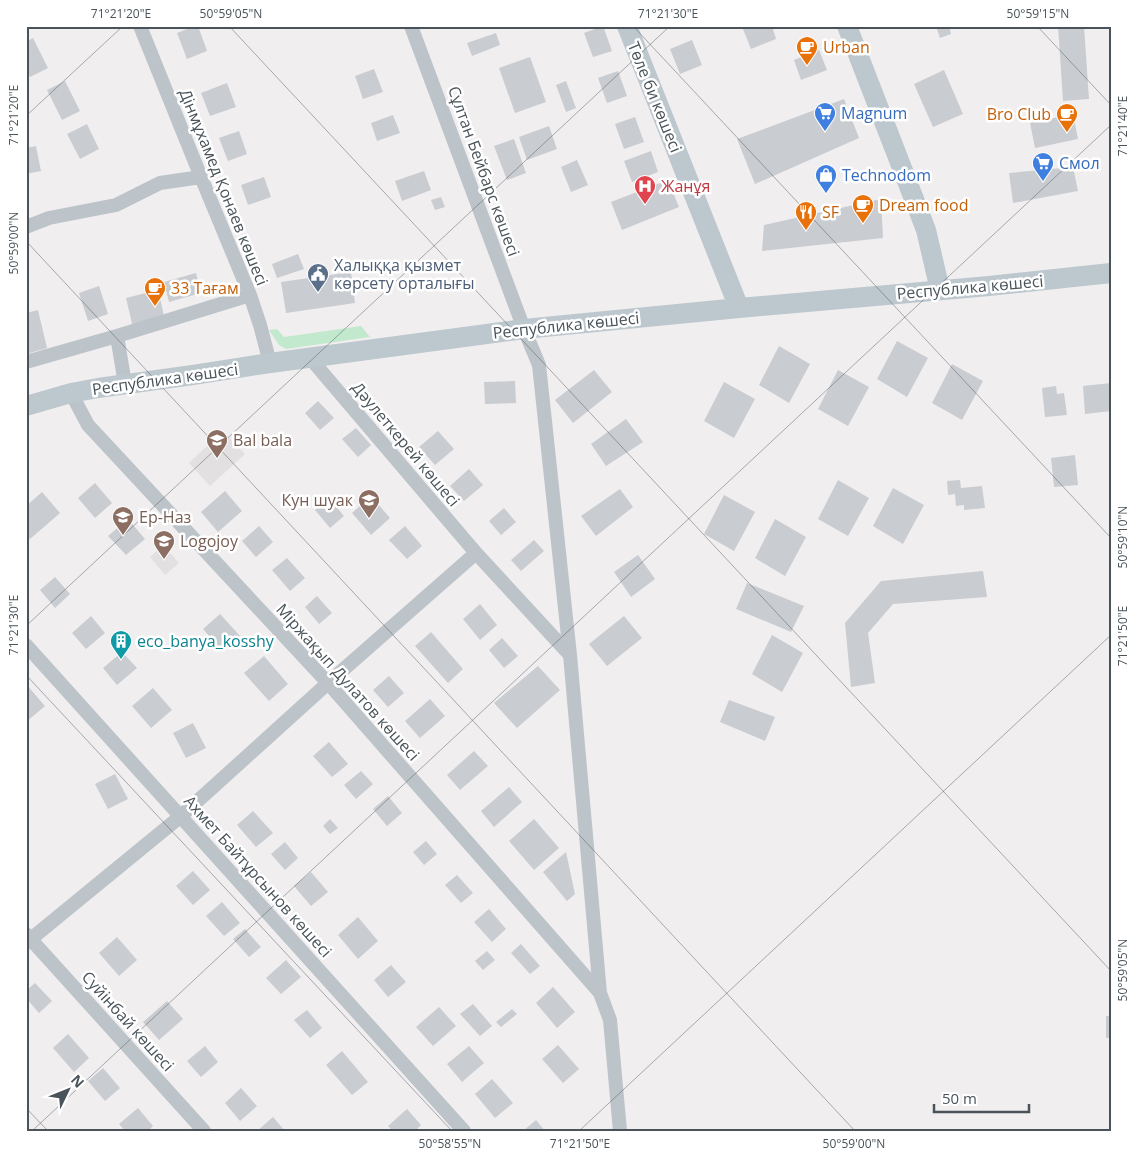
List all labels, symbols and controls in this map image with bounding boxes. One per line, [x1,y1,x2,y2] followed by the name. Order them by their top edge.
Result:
[91,5,151,22] text: 71°21'20"E
[200,5,262,22] text: 50°59'05"N
[638,5,698,22] text: 71°21'30"E
[1007,5,1069,22] text: 50°59'15"N
[795,35,819,66] cafe icon: Urban
[823,36,870,58] place label: Urban
[623,38,687,156] street label: Төле би көшесі
[443,83,525,259] street label: Сұлтан Бейбарс көшесі
[5,85,22,145] text: 71°21'20"E
[174,85,274,289] street label: Дінмұхамед Қонаев көшесі
[1114,96,1131,156] text: 71°21'40"E
[813,101,837,132] supermarket icon: Magnum
[841,102,907,124] place label: Magnum
[1055,102,1079,133] cafe icon: Bro Club
[987,103,1051,125] place label: Bro Club
[1031,151,1055,182] supermarket icon: Смол
[1059,152,1100,174] place label: Смол
[814,163,838,194] shop icon: Technodom
[842,164,931,186] place label: Technodom
[633,174,657,205] hospital icon: Жанұя
[661,175,710,197] place label: Жанұя
[851,193,875,224] cafe icon: Dream food
[879,194,968,216] place label: Dream food
[794,200,818,231] restaurant icon: SF
[822,201,839,223] place label: SF
[5,212,22,274] text: 50°59'00"N
[334,254,475,294] place label: Халыққа қызмет көрсету орталығы
[306,262,330,293] public building icon: Халыққа қызмет көрсету орталығы
[896,270,1044,304] street label: Республика көшесі
[143,276,167,307] cafe icon: 33 Тағам
[171,277,239,299] place label: 33 Тағам
[492,306,640,344] street label: Республика көшесі
[91,358,239,400] street label: Республика көшесі
[347,377,465,511] street label: Дәулеткерей көшесі
[205,428,229,459] school or university icon: Bal bala
[233,429,292,451] place label: Bal bala
[357,488,381,519] school or university icon: Кун шуак
[282,489,354,511] place label: Кун шуак
[111,505,135,536] school or university icon: Ер-Наз
[139,506,191,528] place label: Ер-Наз
[1114,506,1131,568] text: 50°59'10"N
[152,529,176,560] school or university icon: Logojoy
[180,530,239,552] place label: Logojoy
[5,595,22,655] text: 71°21'30"E
[271,599,425,765] street label: Міржақып Дулатов көшесі
[1114,606,1131,666] text: 71°21'50"E
[109,629,133,660] building icon: eco_banya_kosshy
[137,630,275,652] place label: eco_banya_kosshy
[179,790,337,962] street label: Ахмет Байтұрсынов көшесі
[1114,939,1131,1001] text: 50°59'05"N
[77,966,179,1076] street label: Суйінбай көшесі
[42,1064,92,1114] north arrow
[67,1070,89,1091] text: N
[934,1082,1030,1114] scale bar
[942,1088,977,1108] text: 50 m
[419,1135,481,1152] text: 50°58'55"N
[550,1135,610,1152] text: 71°21'50"E
[823,1135,885,1152] text: 50°59'00"N

